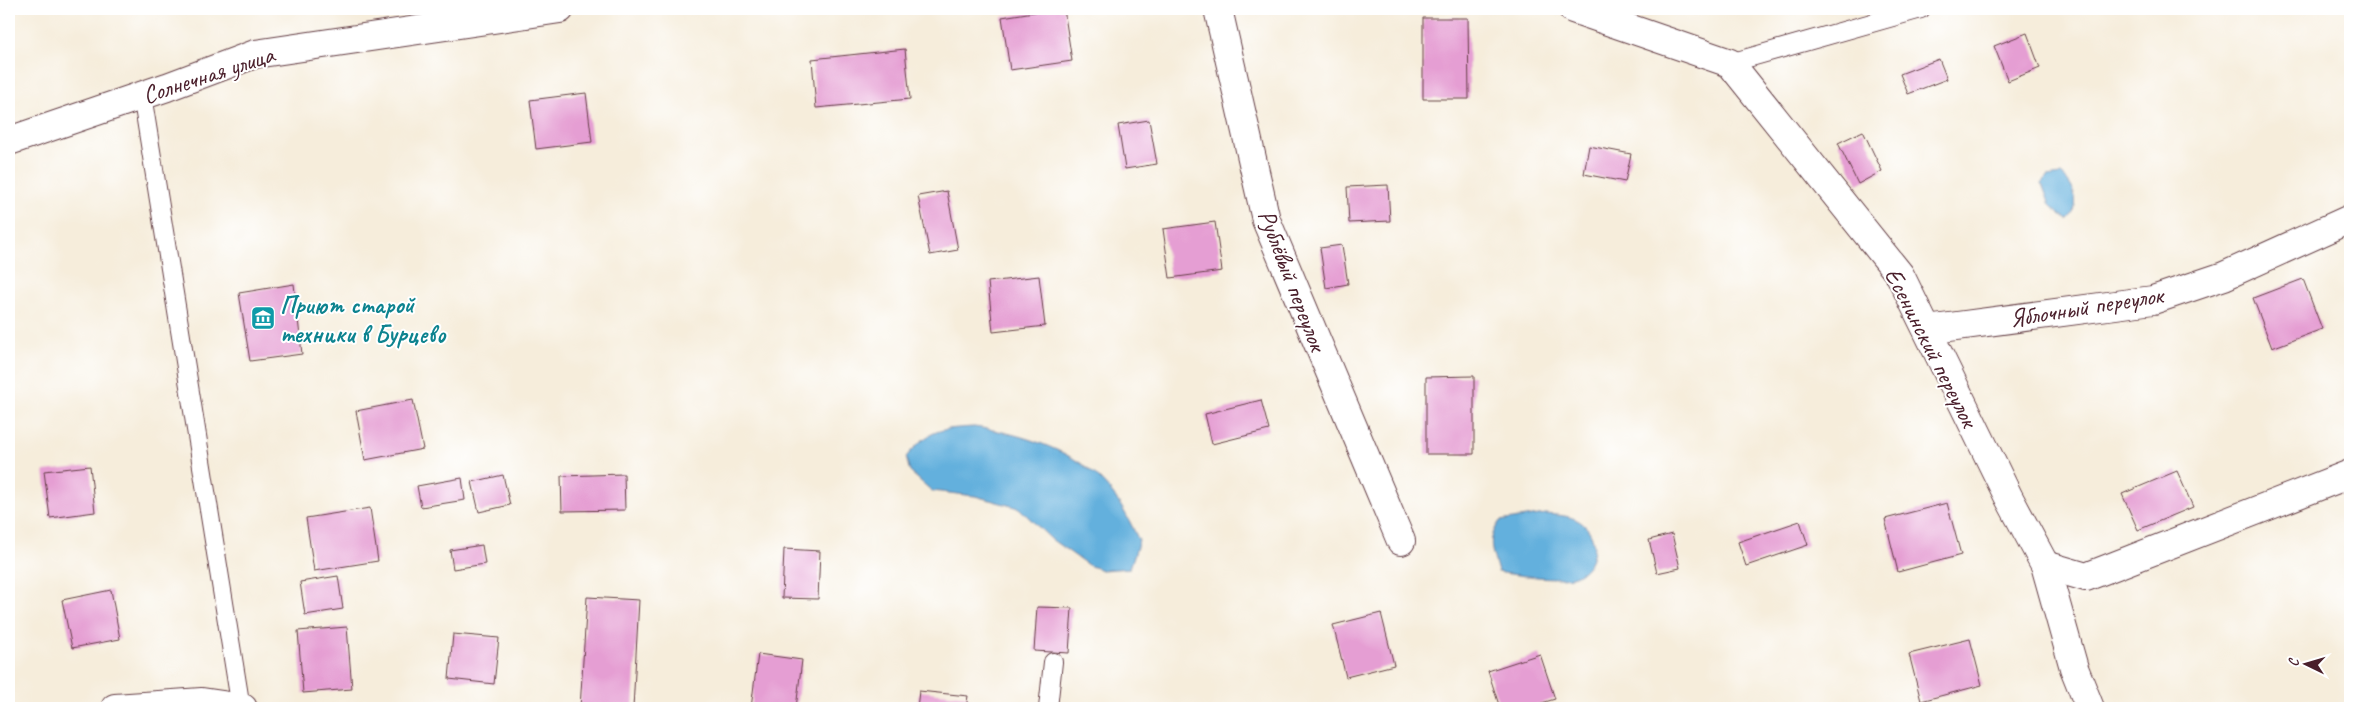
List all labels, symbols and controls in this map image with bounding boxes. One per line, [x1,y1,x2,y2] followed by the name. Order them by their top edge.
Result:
[138,38,280,111] street label: Солнечная улица
[1250,205,1335,358] street label: Рублёвый переулок
[1877,262,1986,435] street label: Есенинский переулок
[2007,279,2168,335] street label: Яблочный переулок
[280,289,446,350] place label: Приют старой техники в Бурцево
[250,305,276,331] museum icon: Приют старой техники в Бурцево
[2282,640,2332,690] north arrow
[2285,657,2303,667] text: С

